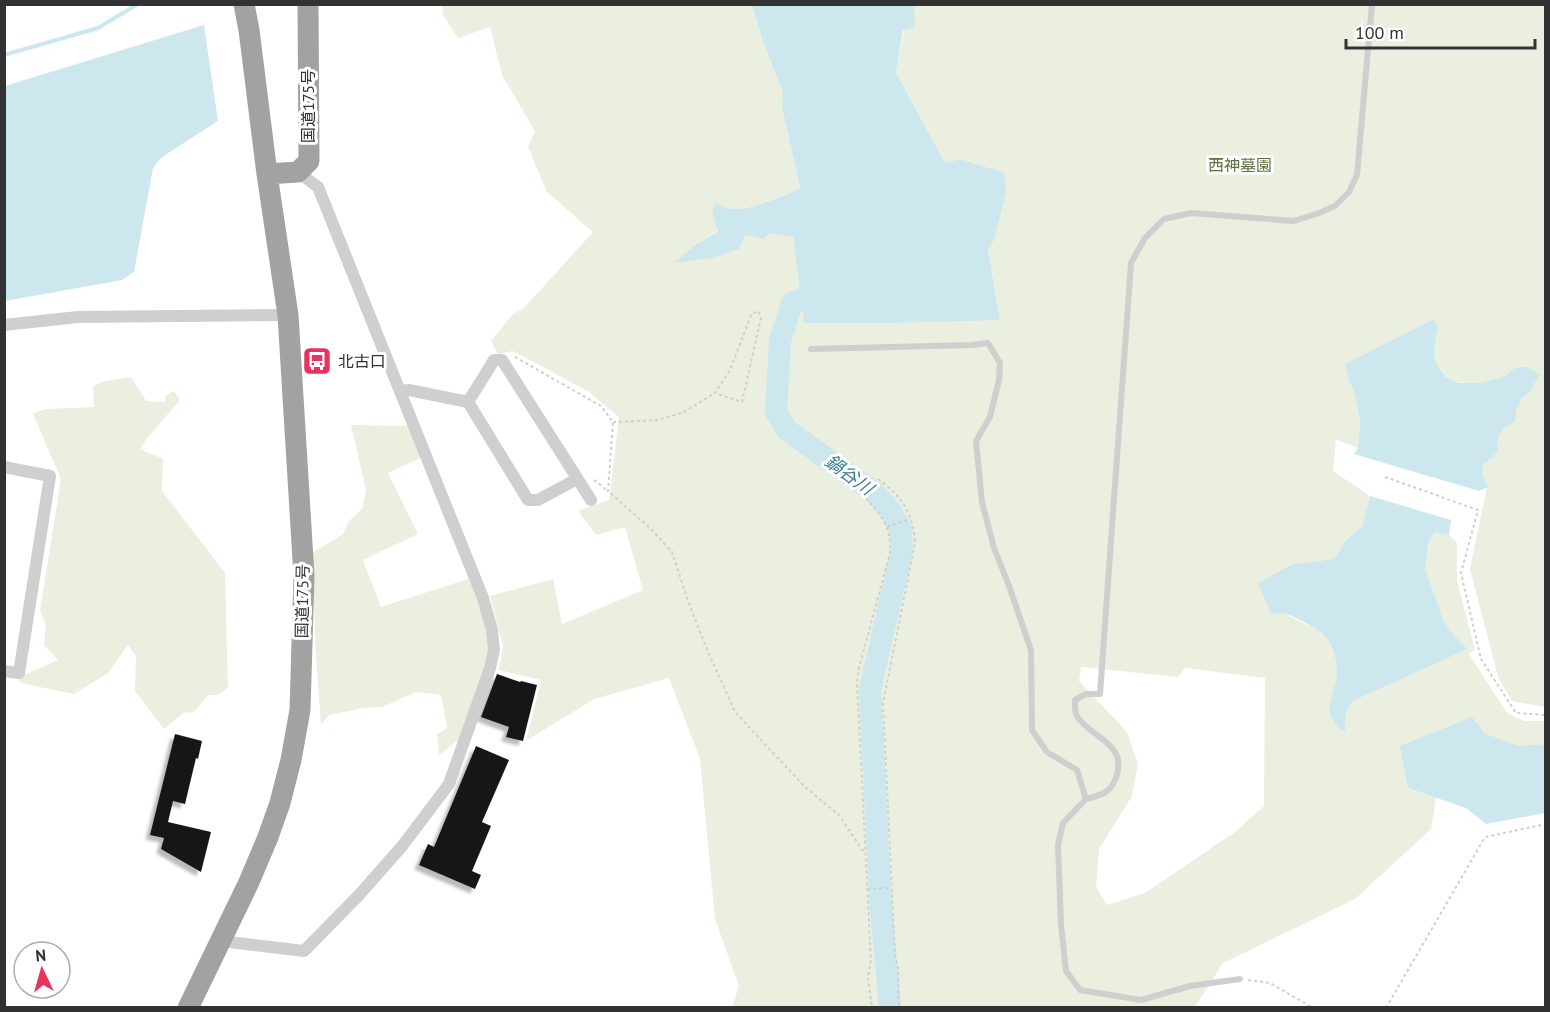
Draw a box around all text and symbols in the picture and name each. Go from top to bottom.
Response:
scale bar [1346,12,1535,50]
text: 100 m [1355,21,1404,44]
street label: 国道175号 [298,69,318,143]
park label: 西神墓園 [1208,155,1272,175]
bus stop icon: 北古口 [301,345,333,377]
place label: 北古口 [338,351,386,371]
water label: 鍋谷川 [821,449,880,501]
street label: 国道175号 [291,564,313,638]
north arrow [12,940,72,1000]
text: N [35,945,47,965]

